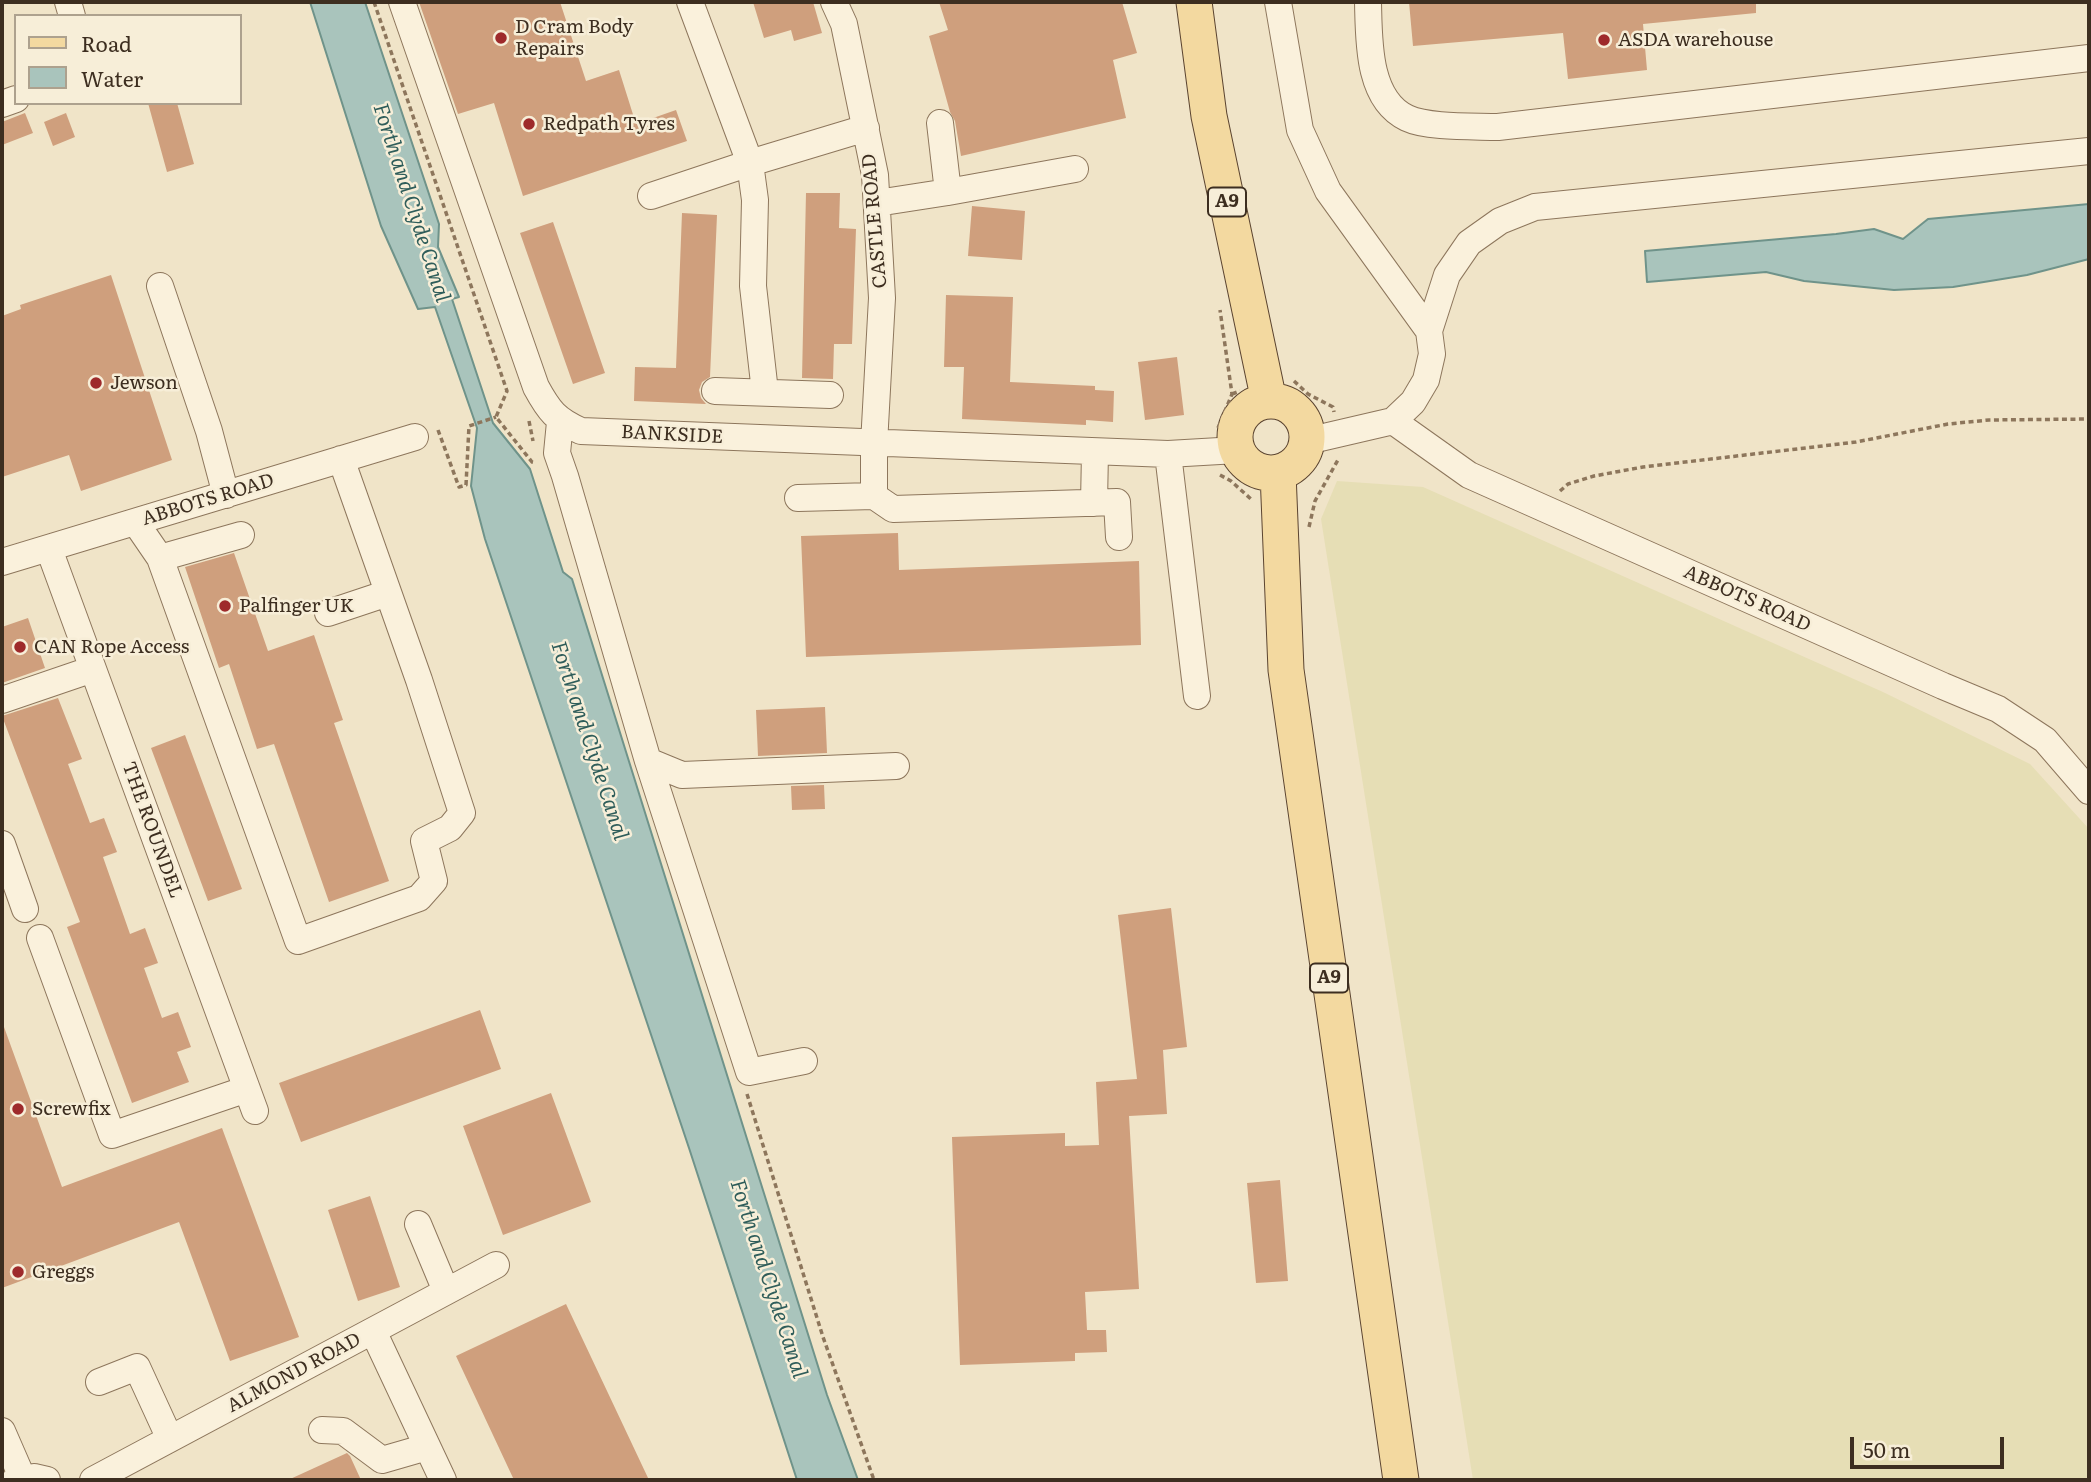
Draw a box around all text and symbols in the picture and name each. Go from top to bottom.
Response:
legend [14,14,242,105]
place label: D Cram Body Repairs [515,16,634,60]
text: Road [81,27,132,58]
place label: ASDA warehouse [1618,29,1773,51]
marker: D Cram Body Repairs [493,30,509,46]
marker: ASDA warehouse [1596,32,1612,48]
text: Water [81,62,143,93]
water label: Forth and Clyde Canal [367,101,455,305]
place label: Redpath Tyres [543,113,675,135]
marker: Redpath Tyres [521,116,537,132]
street label: CASTLE ROAD [858,153,892,289]
road number: A9 [1208,188,1246,216]
place label: Jewson [110,372,178,394]
marker: Jewson [88,375,104,391]
street label: BANKSIDE [620,421,724,449]
street label: ABBOTS ROAD [139,469,277,531]
street label: ABBOTS ROAD [1680,561,1814,637]
place label: Palfinger UK [239,595,354,617]
marker: Palfinger UK [217,598,233,614]
place label: CAN Rope Access [34,636,189,658]
marker: CAN Rope Access [12,639,28,655]
water label: Forth and Clyde Canal [545,639,633,843]
street label: THE ROUNDEL [117,759,187,901]
road number: A9 [1310,964,1348,993]
place label: Screwfix [32,1098,111,1120]
marker: Screwfix [10,1101,26,1117]
water label: Forth and Clyde Canal [724,1177,812,1381]
place label: Greggs [32,1261,94,1283]
marker: Greggs [10,1264,26,1280]
street label: ALMOND ROAD [223,1328,365,1418]
scale bar [1853,1422,2007,1466]
text: 50 m [1863,1433,1910,1464]

